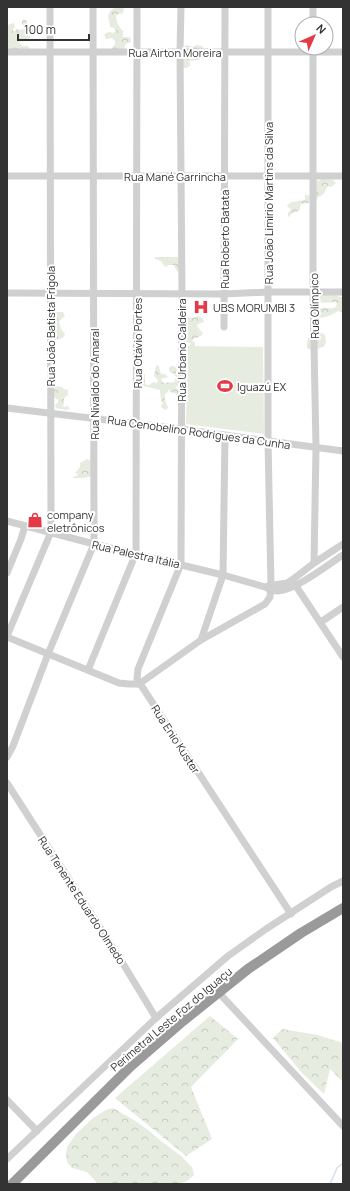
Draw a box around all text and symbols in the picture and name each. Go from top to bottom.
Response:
scale bar [18,16,89,42]
north arrow [294,16,334,56]
text: N [313,20,330,37]
text: 100 m [24,21,56,38]
street label: Rua Airton Moreira [128,45,222,60]
street label: Rua João Limirio Martins da Silva [261,122,276,284]
street label: Rua Mané Garrincha [124,169,226,184]
street label: Rua Roberto Batata [217,190,232,288]
street label: Rua João Batista Frigola [43,266,58,386]
street label: Rua Olímpico [306,273,322,339]
street label: Rua Otávio Portes [130,298,145,388]
street label: Rua Urbano Caldeira [174,298,189,402]
hospital icon: UBS MORUMBI 3 [192,298,210,316]
place label: UBS MORUMBI 3 [213,300,295,315]
street label: Rua Nivaldo do Amaral [87,328,102,440]
sports icon: Iguazú EX [216,377,234,395]
place label: Iguazú EX [237,379,287,394]
street label: Rua Cenobelino Rodrigues da Cunha [107,412,291,452]
place label: company eletrônicos [47,507,105,535]
shop icon: company eletrônicos [26,511,44,529]
street label: Rua Palestra Itália [91,537,181,571]
street label: Rua Enio Kuster [148,702,204,776]
street label: Rua Tenente Eduardo Olmedo [35,833,129,967]
street label: Perimetral Leste Foz do Iguaçu [107,964,235,1074]

